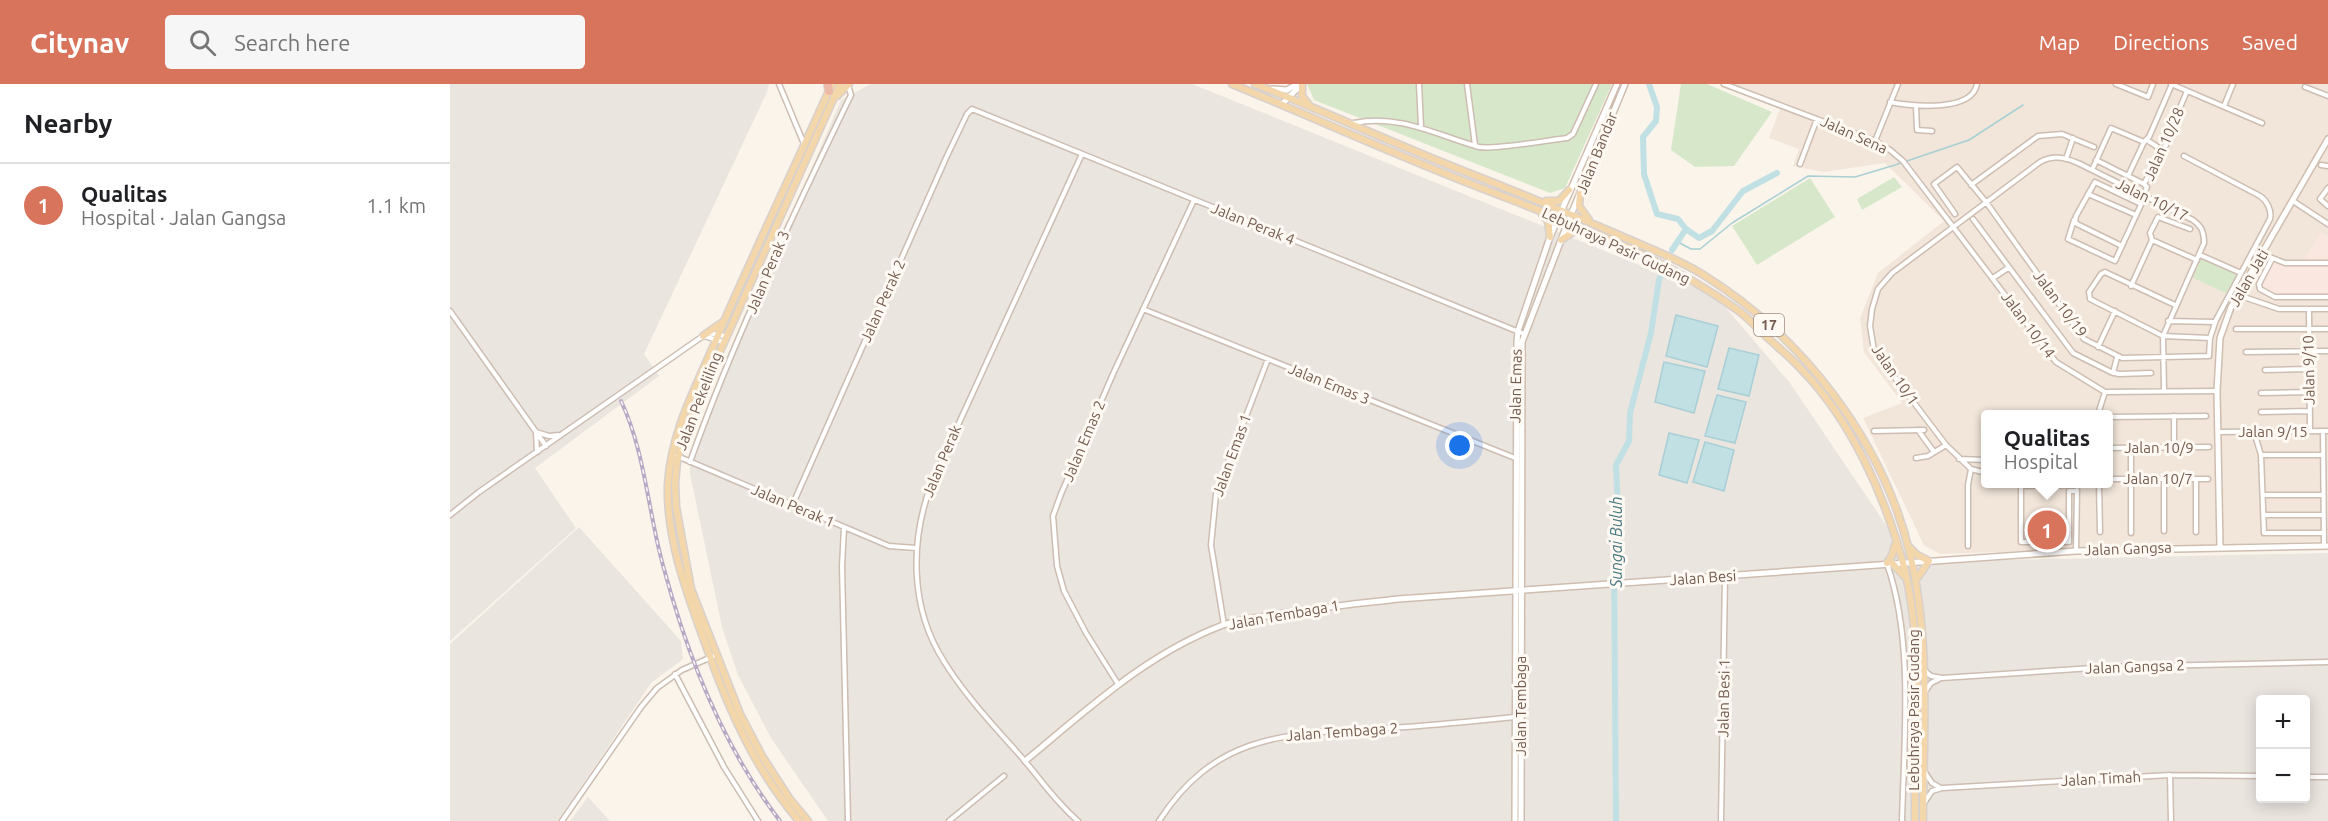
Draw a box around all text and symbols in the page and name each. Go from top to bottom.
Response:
search box [165,15,585,69]
icon: search [186,26,219,59]
text: Citynav [30,27,129,58]
text: Search here [234,30,350,55]
text: Map [2039,30,2080,54]
text: Directions [2113,30,2209,54]
text: Saved [2242,30,2298,54]
street label: Jalan 10/28 [2140,105,2187,183]
text: Nearby [24,109,112,138]
street label: Jalan Bandar [1572,109,1621,196]
street label: Jalan Sena [1818,112,1890,157]
street label: Jalan 10/17 [2113,175,2191,224]
text: Qualitas [81,181,167,206]
text: 1 [38,194,49,217]
text: 1.1 km [367,194,426,217]
street label: Jalan Perak 4 [1209,199,1297,248]
street label: Lebuhraya Pasir Gudang [1539,204,1693,287]
text: Hospital · Jalan Gangsa [81,206,286,229]
street label: Jalan Perak 3 [742,228,793,316]
street label: Jalan Jati [2225,246,2272,309]
street label: Jalan Perak 2 [857,257,908,345]
street label: Jalan 10/19 [2030,267,2091,340]
street label: Jalan 10/14 [1998,288,2059,361]
road number: 17 [1754,314,1784,336]
street label: Jalan 9/10 [2299,335,2318,405]
street label: Jalan 10/1 [1868,341,1922,408]
street label: Jalan Pekeliling [672,349,725,452]
street label: Jalan Emas [1506,349,1525,423]
street label: Jalan Emas 3 [1286,360,1372,408]
street label: Jalan Emas 2 [1059,398,1108,484]
popup [1981,410,2113,488]
street label: Jalan Emas 1 [1209,411,1254,498]
street label: Jalan Perak [919,422,965,499]
street label: Jalan 9/15 [2238,423,2308,440]
text: Qualitas [2004,425,2090,450]
your location [1445,431,1474,460]
street label: Jalan 10/9 [2124,439,2194,456]
text: Hospital [2004,450,2078,473]
street label: Jalan 10/7 [2123,470,2193,487]
street label: Jalan Perak 1 [749,480,837,531]
water label: Sungai Buluh [1607,496,1625,589]
pin: 1 [2028,508,2066,552]
street label: Jalan Gangsa [2084,538,2172,559]
street label: Jalan Besi [1669,567,1737,588]
street label: Jalan Tembaga 1 [1227,596,1341,633]
street label: Lebuhraya Pasir Gudang [1905,629,1922,791]
street label: Jalan Tembaga [1512,656,1529,756]
street label: Jalan Gangsa 2 [2085,656,2185,677]
street label: Jalan Besi 1 [1714,659,1733,737]
map controls [2256,695,2310,803]
button: + [2256,695,2310,749]
street label: Jalan Tembaga 2 [1285,719,1399,744]
button: − [2256,749,2310,803]
street label: Jalan Timah [2060,768,2142,789]

